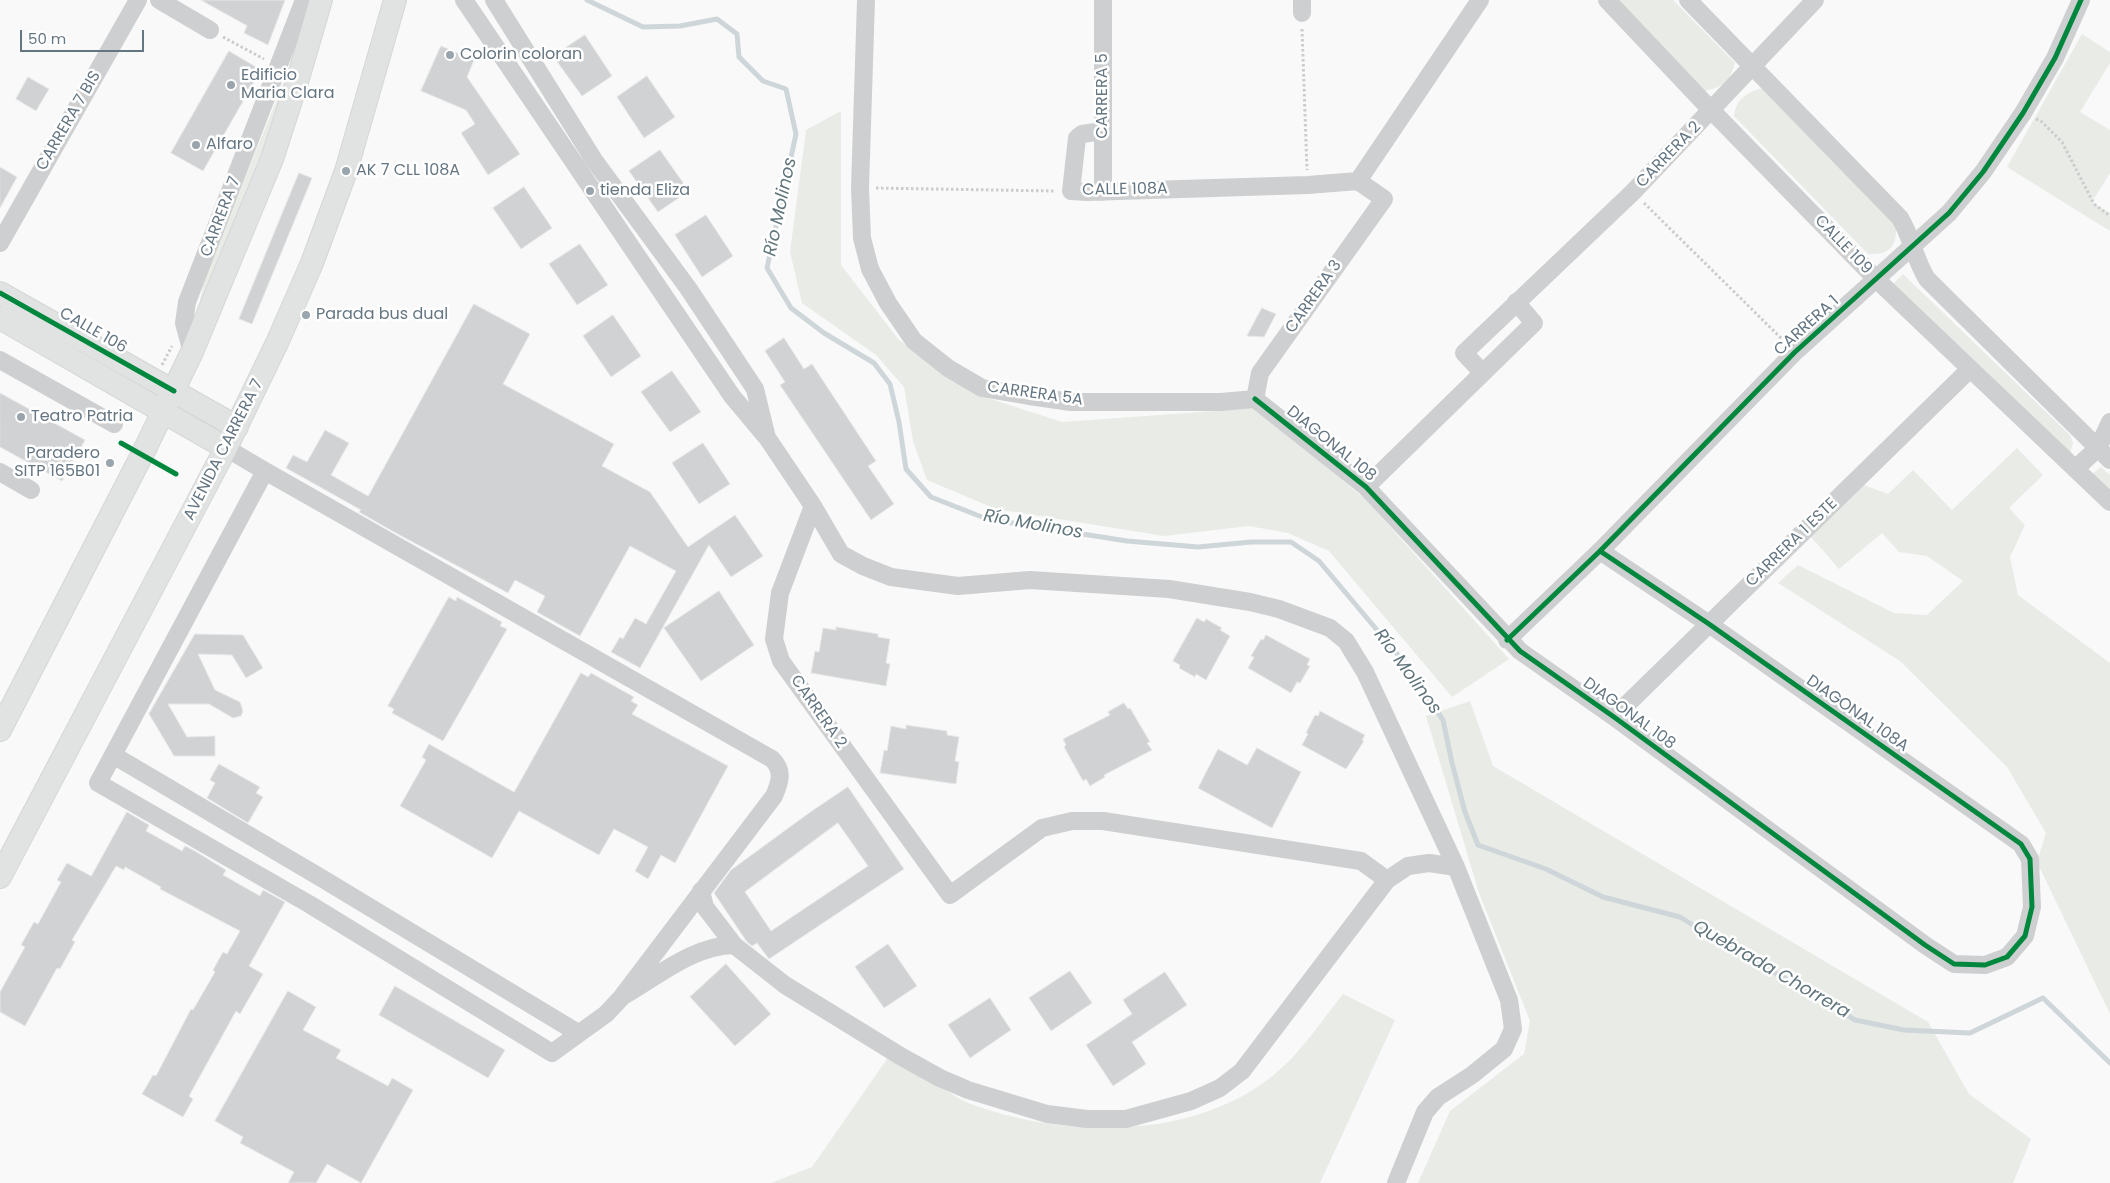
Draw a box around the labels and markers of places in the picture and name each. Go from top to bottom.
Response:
place label: Colorin coloran [460,45,582,65]
marker: Colorin coloran [444,49,456,61]
place label: Edificio Maria Clara [241,66,334,104]
marker: Edificio Maria Clara [225,79,237,91]
place label: Alfaro [206,135,253,155]
marker: Alfaro [190,139,202,151]
place label: AK 7 CLL 108A [356,161,460,181]
marker: AK 7 CLL 108A [340,165,352,177]
place label: tienda Eliza [600,181,690,201]
marker: tienda Eliza [584,185,596,197]
place label: Parada bus dual [316,305,448,325]
marker: Parada bus dual [300,309,312,321]
place label: Teatro Patria [31,407,133,427]
marker: Teatro Patria [15,411,27,423]
place label: Paradero SITP 165B01 [14,444,100,482]
marker: Paradero SITP 165B01 [104,457,116,469]

